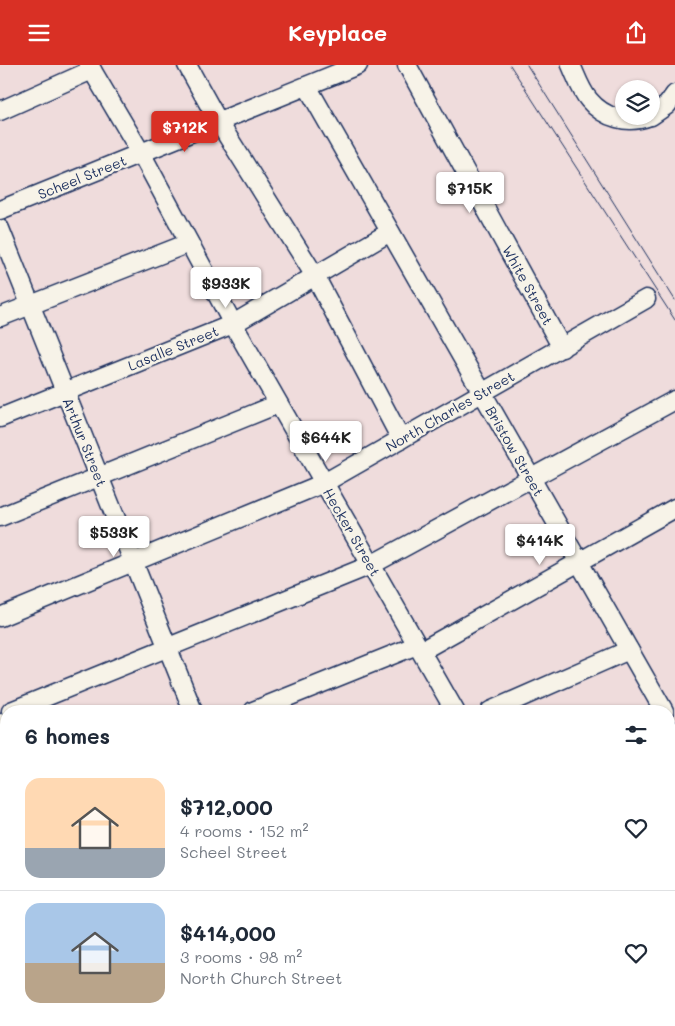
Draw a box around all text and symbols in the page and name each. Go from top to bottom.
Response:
text: Keyplace [288,18,387,47]
icon: menu [25,19,53,47]
icon: share [622,19,650,47]
map controls [615,80,660,125]
button: layers [615,80,660,125]
pin: $712K [150,111,220,153]
text: $712K [162,116,208,137]
street label: Scheel Street [35,151,129,203]
pin: $715K [435,171,505,214]
text: $715K [447,177,493,198]
street label: White Street [498,242,558,328]
pin: $933K [191,267,261,309]
text: $933K [201,272,251,293]
street label: Lasalle Street [125,321,221,375]
street label: North Charles Street [382,366,518,456]
street label: Arthur Street [58,395,112,489]
street label: Bristow Street [481,402,549,500]
pin: $644K [291,421,361,463]
text: $644K [301,426,351,447]
street label: Hecker Street [319,484,385,580]
pin: $533K [79,515,149,558]
text: $533K [90,521,138,542]
pin: $414K [505,523,575,566]
text: $414K [516,529,564,550]
icon: filters [622,721,650,749]
text: 6 homes [25,722,110,749]
text: $712,000 [180,793,273,820]
icon: home [65,798,125,858]
icon: heart [622,814,650,842]
text: 4 rooms · 152 m² [180,820,309,841]
text: Scheel Street [180,841,287,862]
text: $414,000 [180,919,276,946]
icon: home [65,923,125,983]
icon: heart [622,939,650,967]
text: 3 rooms · 98 m² [180,946,302,967]
text: North Church Street [180,967,342,988]

